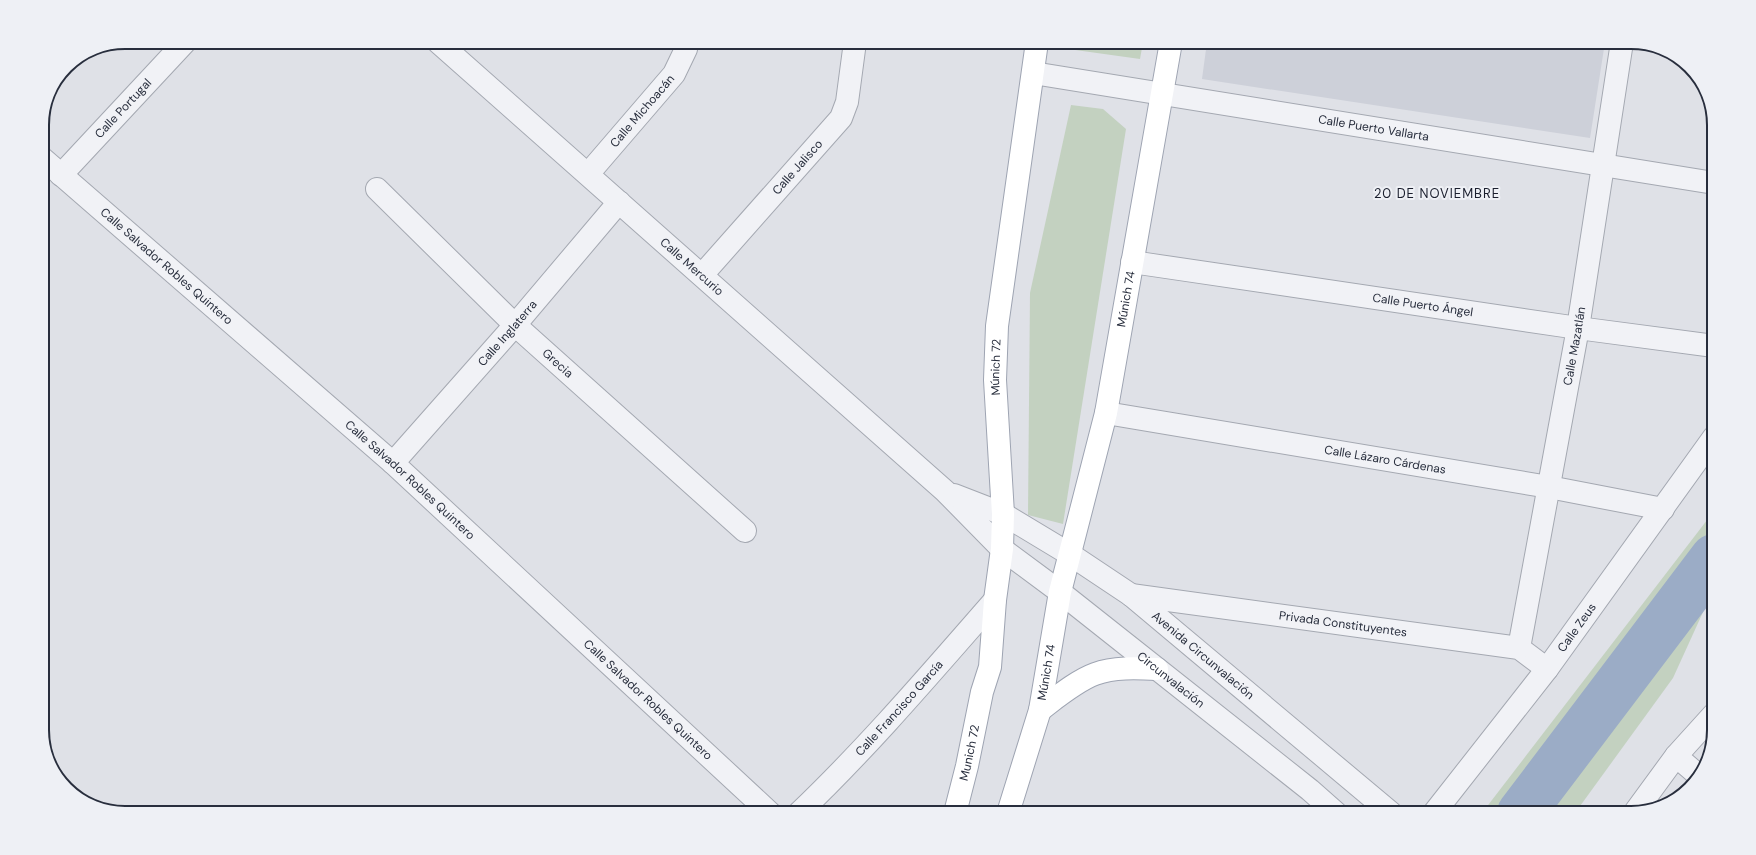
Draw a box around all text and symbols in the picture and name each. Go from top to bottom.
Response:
street label: Calle Michoacán [606,71,678,151]
street label: Calle Portugal [91,75,155,142]
street label: Calle Puerto Vallarta [1317,111,1430,145]
street label: Calle Jalisco [769,136,826,198]
district label: 20 DE NOVIEMBRE [1374,185,1500,202]
street label: Calle Salvador Robles Quintero [97,204,236,328]
street label: Calle Mercurio [657,234,727,299]
street label: Múnich 74 [1113,270,1139,328]
street label: Calle Puerto Ángel [1372,290,1474,320]
street label: Calle Inglaterra [474,297,541,370]
street label: Calle Mazatlán [1560,305,1589,387]
street label: Múnich 72 [987,338,1005,396]
street label: Grecia [539,345,577,381]
street label: Calle Salvador Robles Quintero [342,417,478,543]
street label: Calle Lázaro Cárdenas [1323,442,1447,478]
street label: Calle Zeus [1554,600,1600,655]
street label: Privada Constituyentes [1278,607,1408,641]
street label: Avenida Circunvalación [1149,608,1257,702]
street label: Calle Salvador Robles Quintero [580,636,716,764]
street label: Múnich 74 [1034,643,1059,702]
street label: Circunvalación [1133,649,1207,711]
street label: Calle Francisco García [852,657,947,759]
street label: Munich 72 [956,723,983,782]

